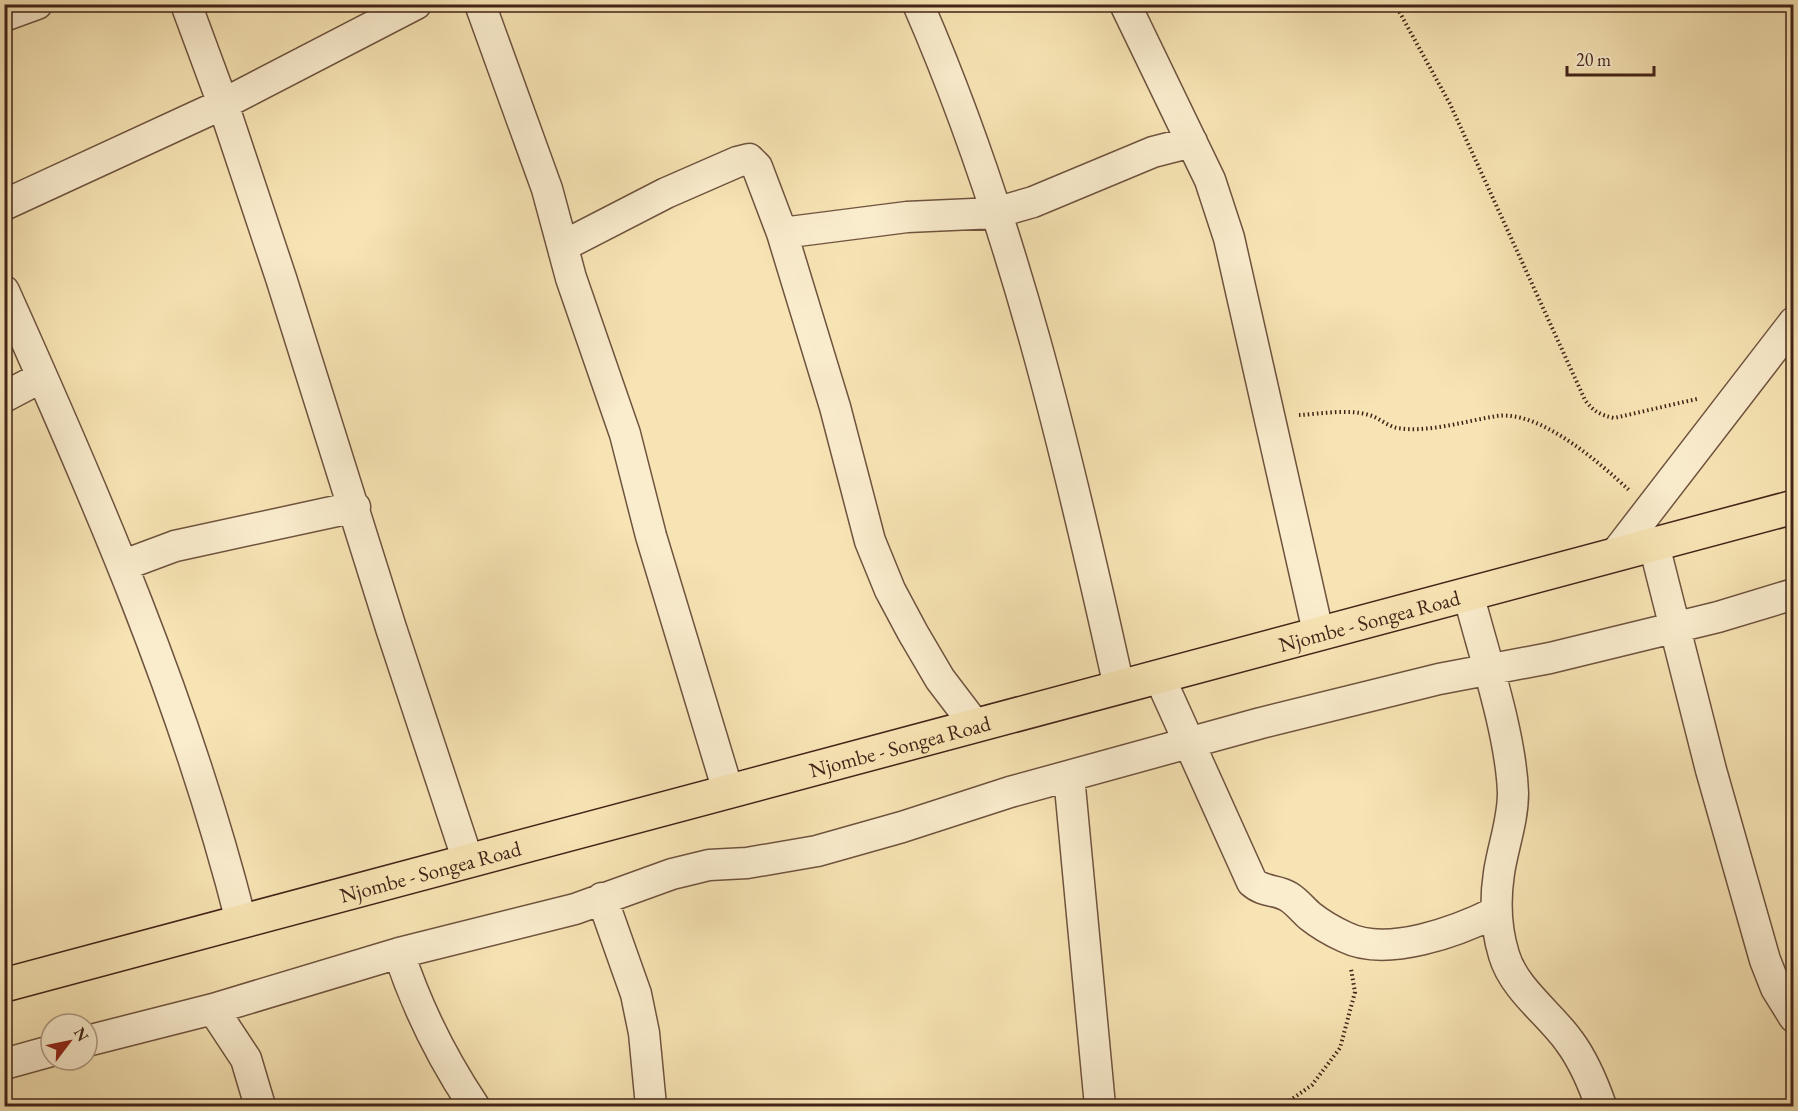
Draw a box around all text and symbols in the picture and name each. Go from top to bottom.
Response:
scale bar [1567,39,1654,77]
text: 20 m [1576,48,1611,71]
street label: Njombe - Songea Road [1276,583,1463,658]
street label: Njombe - Songea Road [806,709,994,783]
street label: Njombe - Songea Road [336,834,524,908]
north arrow [39,1012,99,1072]
text: N [69,1023,94,1045]

